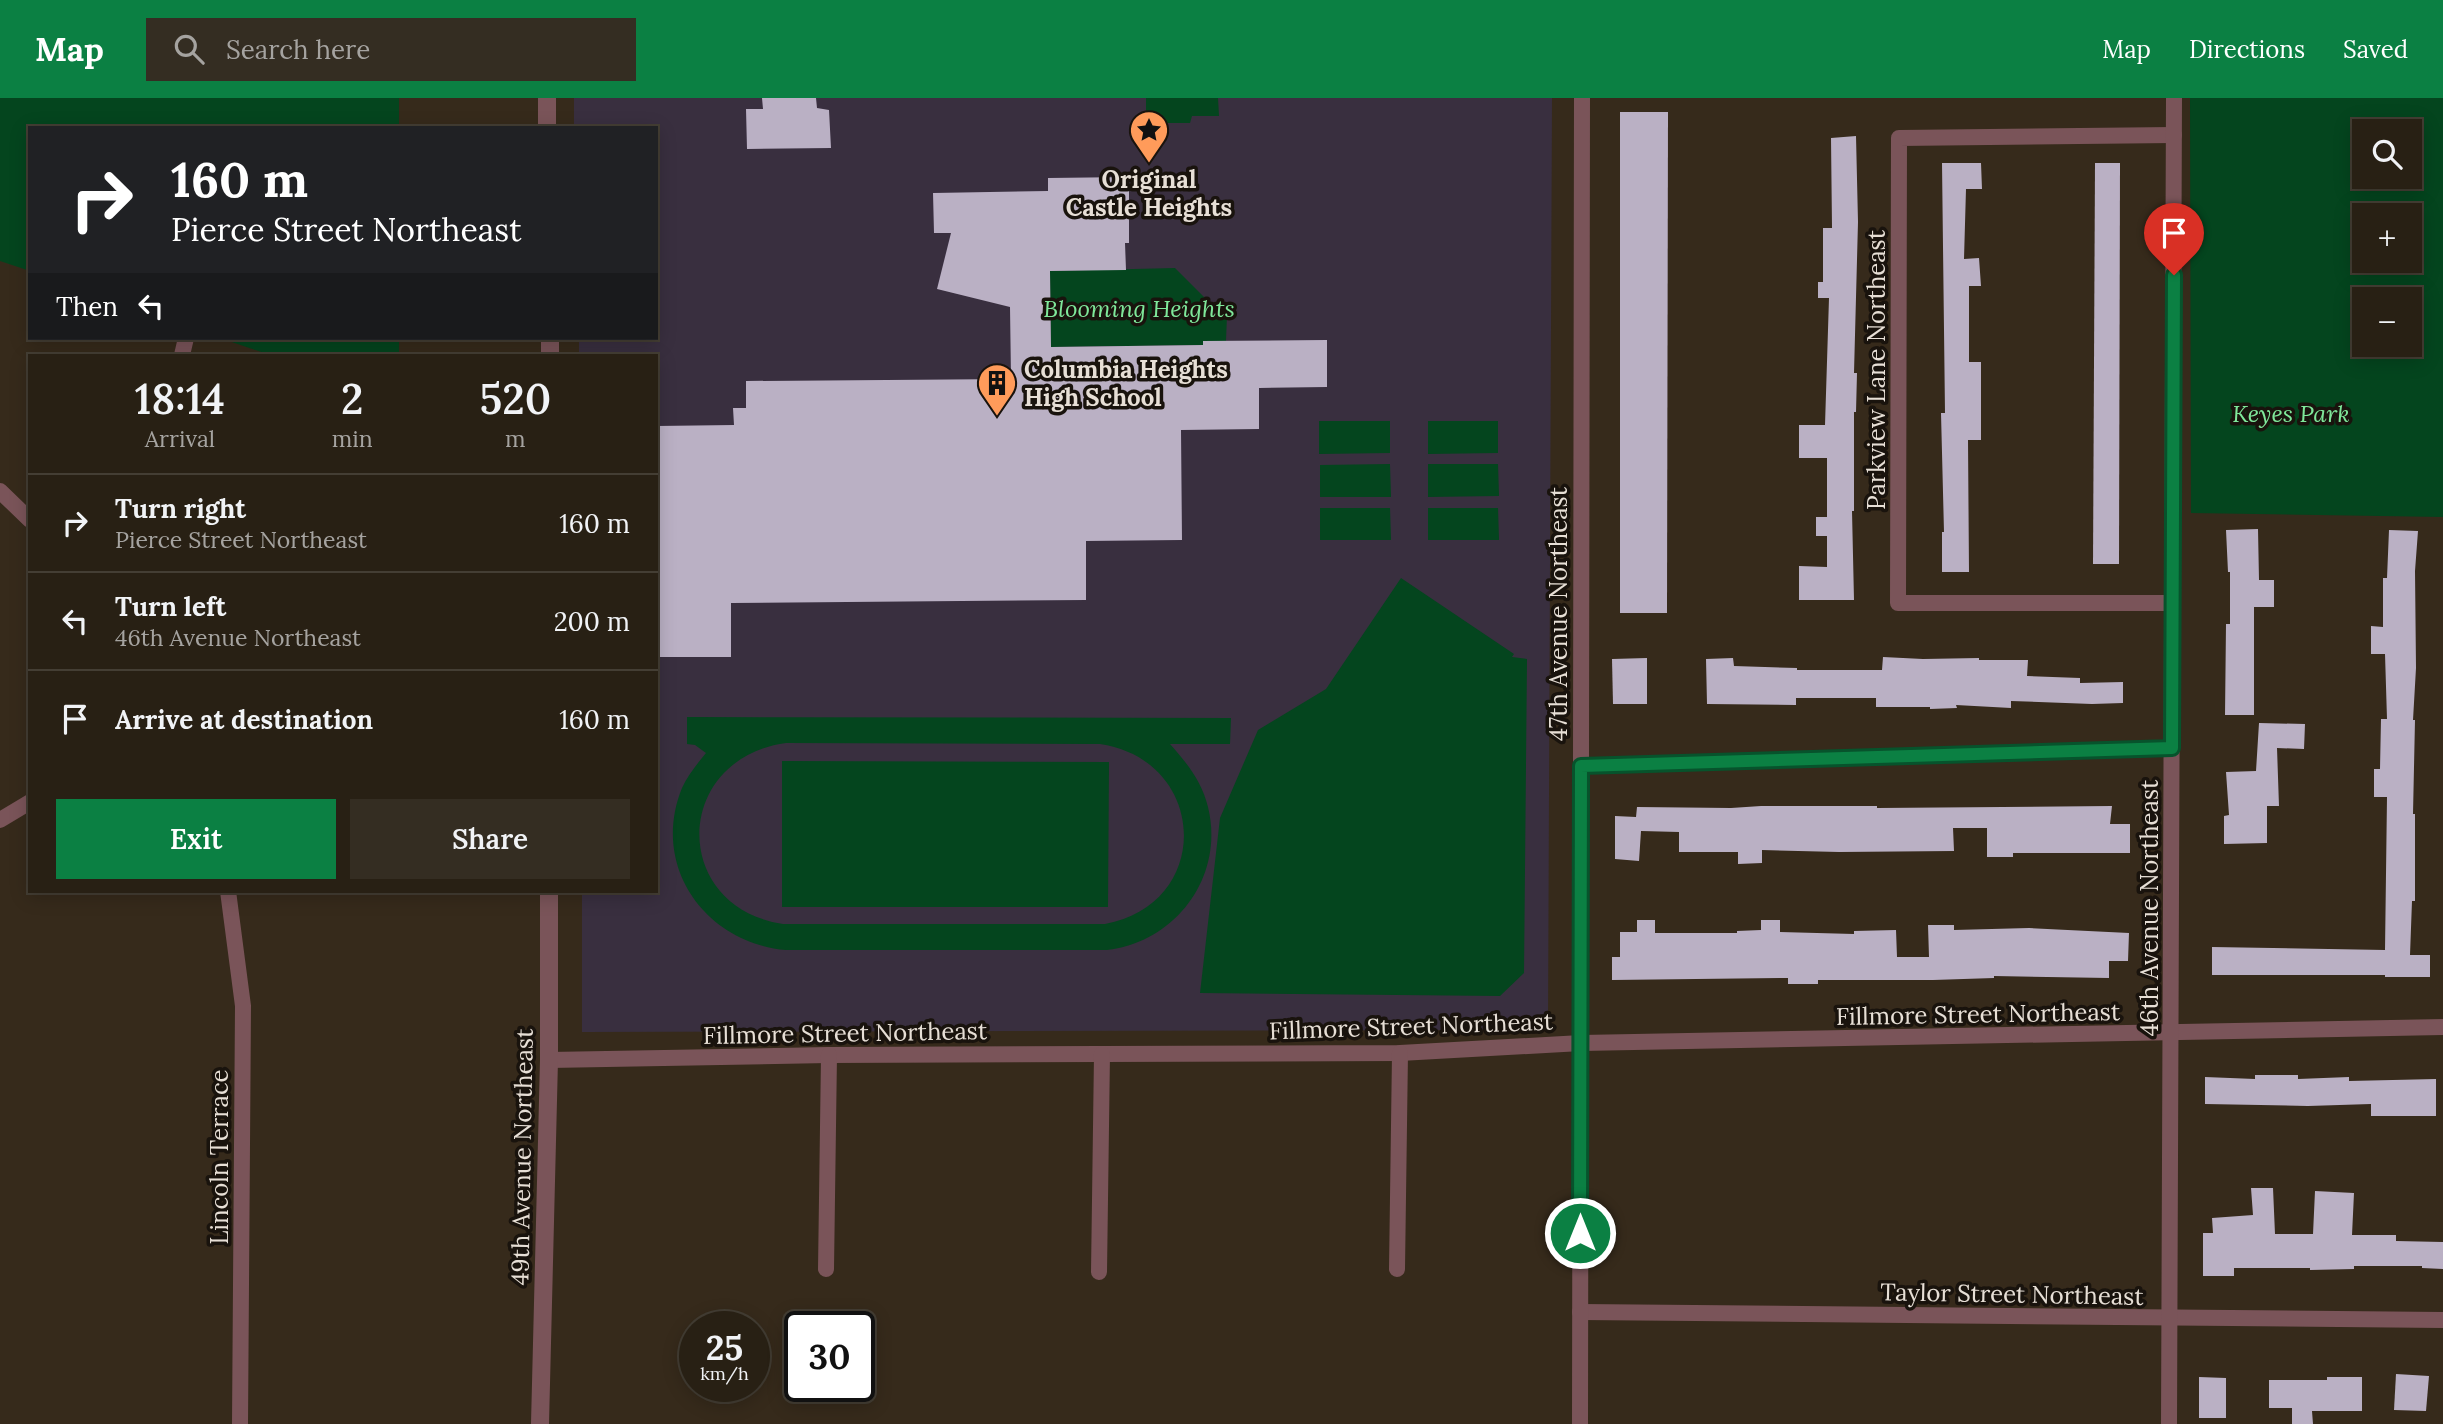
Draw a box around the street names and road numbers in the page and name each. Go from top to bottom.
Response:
street label: Parkview Lane Northeast [1861,229,1892,510]
street label: 47th Avenue Northeast [1543,486,1574,741]
street label: 46th Avenue Northeast [2134,779,2165,1036]
street label: Fillmore Street Northeast [1836,996,2121,1032]
street label: Fillmore Street Northeast [1268,1006,1554,1046]
street label: Fillmore Street Northeast [703,1015,988,1051]
street label: 49th Avenue Northeast [504,1028,540,1286]
street label: Lincoln Terrace [204,1069,235,1245]
street label: Taylor Street Northeast [1880,1276,2145,1312]

